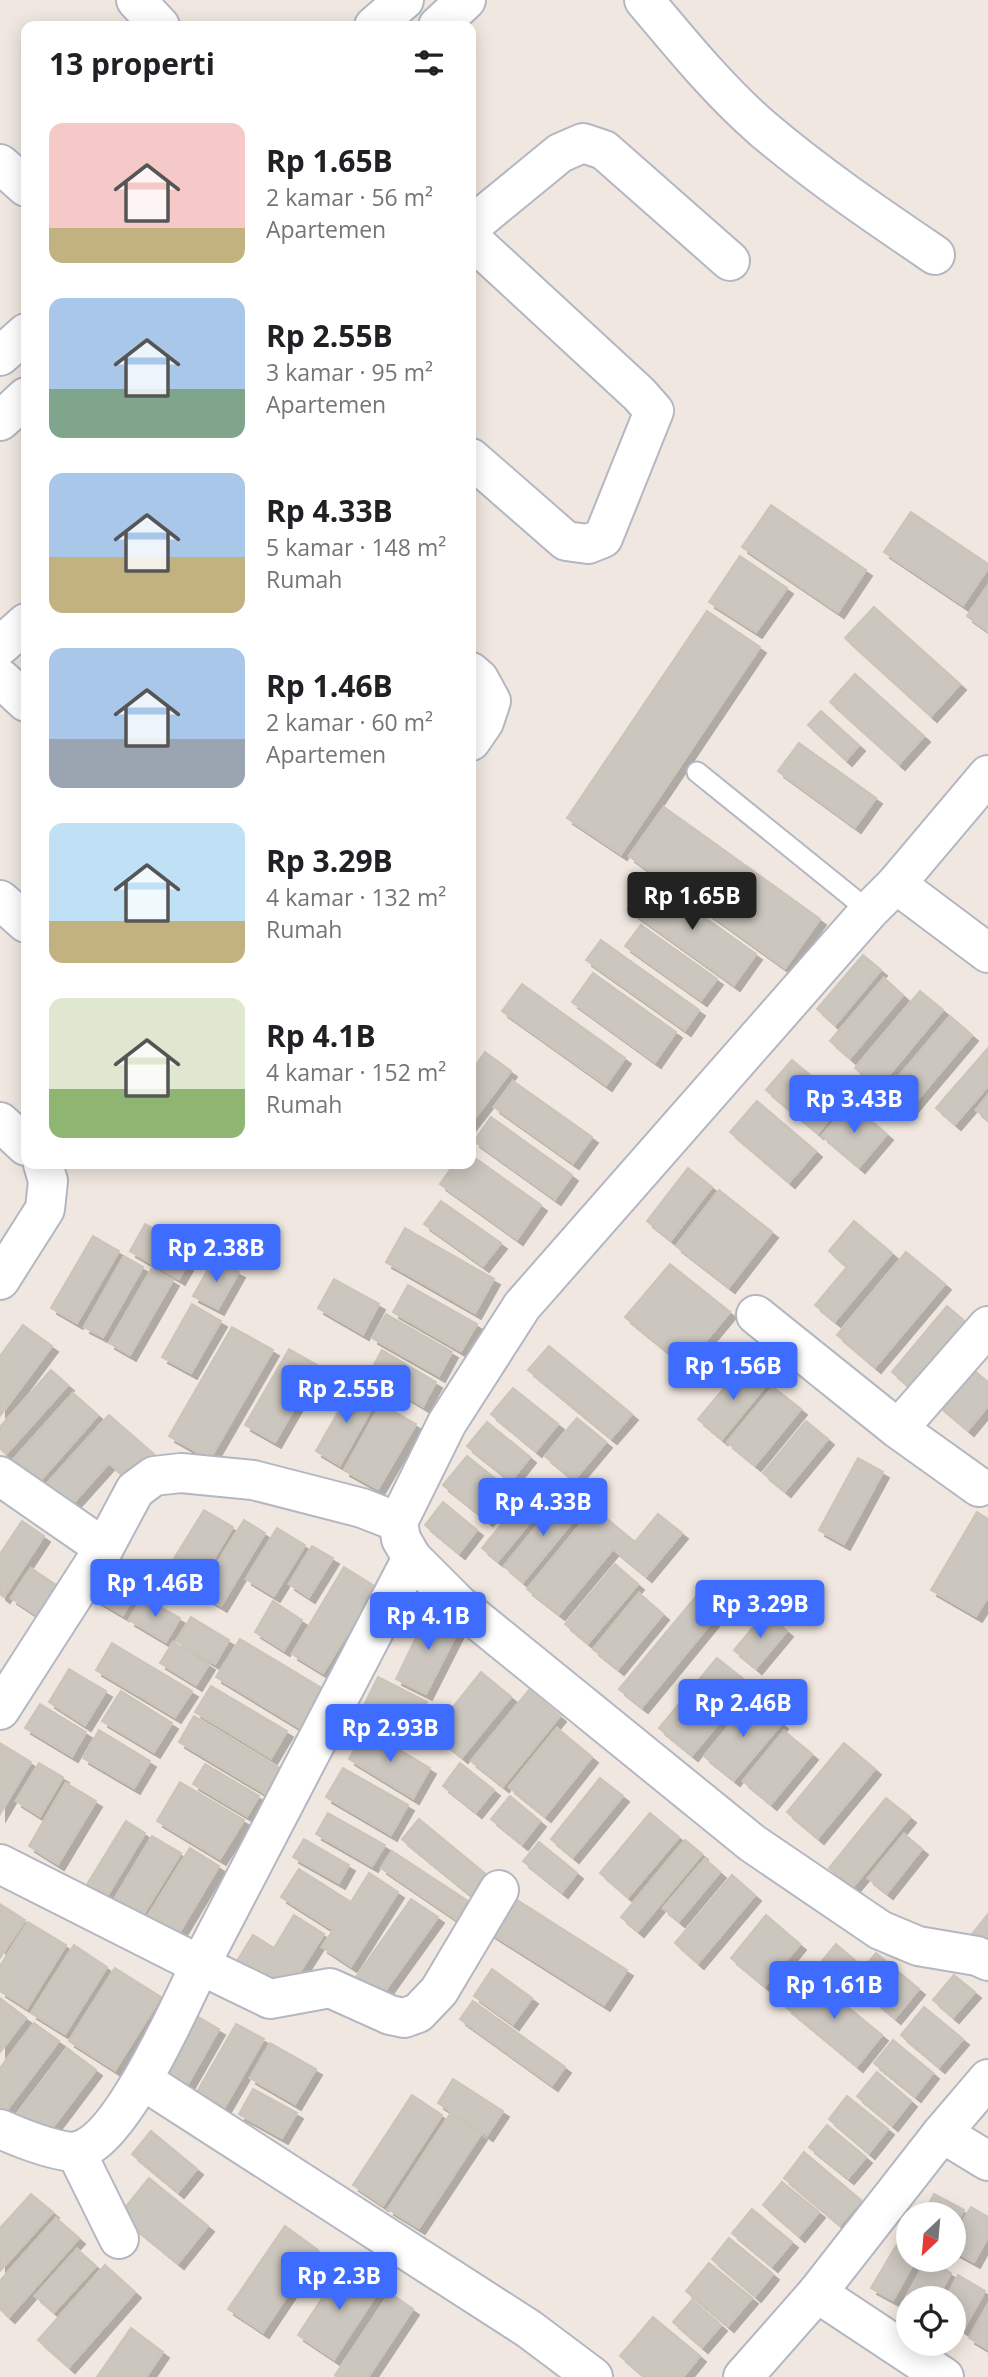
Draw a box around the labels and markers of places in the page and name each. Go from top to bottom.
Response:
pin: Rp 1.65B [620,872,764,932]
pin: Rp 3.43B [782,1076,926,1135]
pin: Rp 2.38B [144,1224,288,1284]
pin: Rp 1.56B [661,1342,805,1402]
pin: Rp 2.55B [274,1366,418,1425]
pin: Rp 4.33B [471,1478,615,1538]
pin: Rp 1.46B [83,1560,227,1619]
pin: Rp 3.29B [688,1580,832,1640]
pin: Rp 4.1B [363,1592,493,1652]
pin: Rp 2.46B [671,1680,815,1739]
pin: Rp 2.93B [318,1704,462,1764]
pin: Rp 1.61B [762,1962,906,2021]
pin: Rp 2.3B [274,2252,404,2312]

